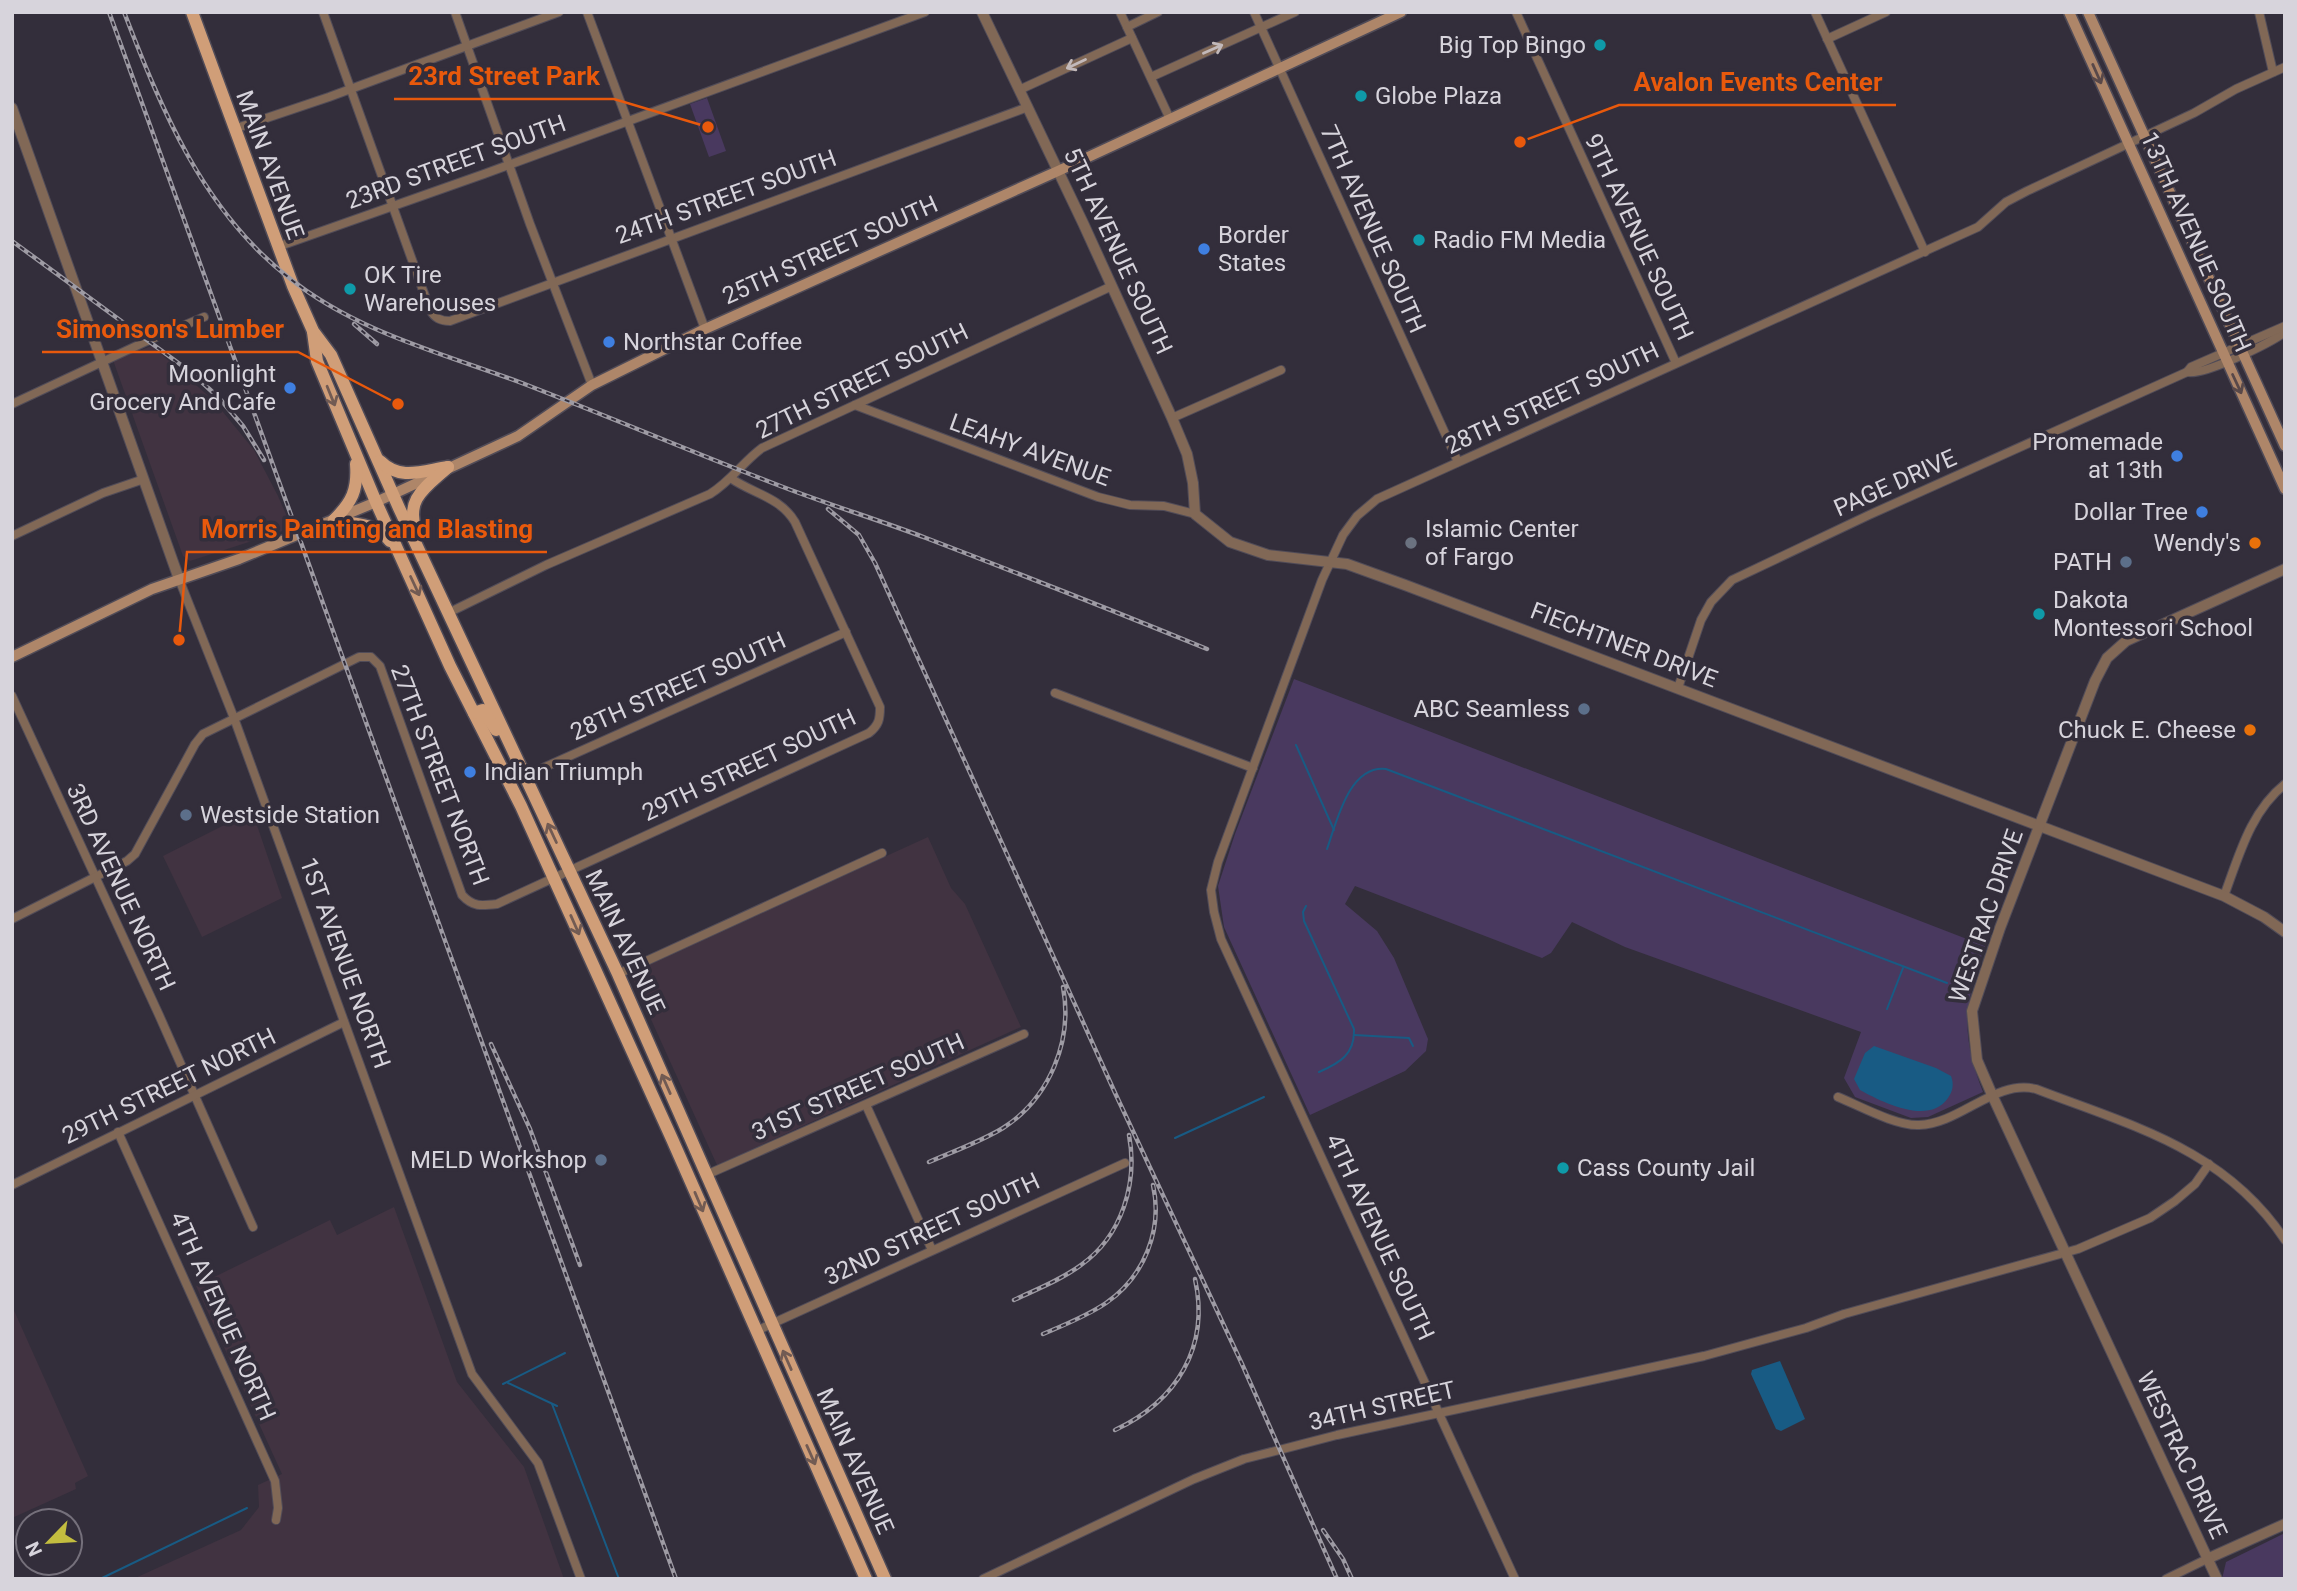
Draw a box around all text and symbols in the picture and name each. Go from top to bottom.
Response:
place label: Big Top Bingo [1439,31,1586,59]
marker: Big Top Bingo [1592,37,1608,53]
one-way arrow [1202,42,1223,55]
callout: 23rd Street Park [394,52,614,99]
one-way arrow [1065,58,1087,71]
callout: Avalon Events Center [1619,58,1896,105]
text: 23rd Street Park [408,61,601,91]
one-way arrow [2091,63,2104,85]
text: Avalon Events Center [1634,67,1883,97]
place label: Globe Plaza [1375,82,1502,110]
street label: MAIN AVENUE [230,87,310,243]
marker: Globe Plaza [1353,88,1369,104]
street label: 23RD STREET SOUTH [342,109,570,215]
street label: 7TH AVENUE SOUTH [1315,121,1431,337]
street label: 13TH AVENUE SOUTH [2135,128,2257,356]
street label: 9TH AVENUE SOUTH [1579,129,1699,345]
street label: 5TH AVENUE SOUTH [1058,143,1178,359]
street label: 24TH STREET SOUTH [612,144,840,250]
street label: 25TH STREET SOUTH [718,190,942,310]
place label: Border States [1218,221,1289,277]
place label: Radio FM Media [1433,226,1606,254]
marker: Radio FM Media [1411,232,1427,248]
marker: Border States [1196,241,1212,257]
place label: OK Tire Warehouses [364,261,496,317]
marker: OK Tire Warehouses [342,281,358,297]
callout: Simonson's Lumber [42,305,298,352]
text: Simonson's Lumber [56,314,285,344]
street label: 27TH STREET SOUTH [751,317,973,445]
place label: Northstar Coffee [623,328,802,356]
marker: Northstar Coffee [601,334,617,350]
street label: 28TH STREET SOUTH [1441,336,1663,460]
place label: Moonlight Grocery And Cafe [89,360,276,416]
one-way arrow [2231,373,2244,394]
marker: Moonlight Grocery And Cafe [282,380,298,396]
one-way arrow [326,385,339,407]
street label: LEAHY AVENUE [946,408,1114,492]
place label: Promemade at 13th [2032,428,2163,484]
street label: PAGE DRIVE [1829,444,1961,522]
marker: Promemade at 13th [2169,448,2185,464]
place label: Dollar Tree [2073,498,2188,526]
marker: Dollar Tree [2194,504,2210,520]
callout: Morris Painting and Blasting [187,505,547,552]
text: Morris Painting and Blasting [201,514,533,544]
place label: Islamic Center of Fargo [1425,515,1579,571]
place label: Wendy's [2153,529,2241,557]
marker: Islamic Center of Fargo [1403,535,1419,551]
marker: Wendy's [2247,535,2263,551]
place label: PATH [2053,548,2112,576]
marker: PATH [2118,554,2134,570]
one-way arrow [409,575,422,597]
place label: Dakota Montessori School [2053,586,2253,642]
street label: FIECHTNER DRIVE [1527,597,1721,693]
marker: Dakota Montessori School [2031,606,2047,622]
street label: 28TH STREET SOUTH [566,626,790,746]
street label: 27TH STREET NORTH [385,661,495,889]
place label: ABC Seamless [1413,695,1570,723]
marker: ABC Seamless [1576,701,1592,717]
street label: 29TH STREET SOUTH [638,703,860,827]
place label: Chuck E. Cheese [2058,716,2236,744]
marker: Chuck E. Cheese [2242,722,2258,738]
place label: Indian Triumph [484,758,643,786]
marker: Indian Triumph [462,764,478,780]
street label: 3RD AVENUE NORTH [61,779,181,995]
place label: Westside Station [200,801,380,829]
marker: Westside Station [178,807,194,823]
one-way arrow [544,823,558,844]
street label: WESTRAC DRIVE [1943,826,2029,1006]
street label: 1ST AVENUE NORTH [294,854,396,1072]
street label: MAIN AVENUE [579,865,671,1019]
one-way arrow [569,914,582,935]
street label: 29TH STREET NORTH [58,1022,280,1150]
street label: 31ST STREET SOUTH [747,1028,969,1146]
one-way arrow [659,1074,672,1095]
street label: 4TH AVENUE SOUTH [1320,1129,1440,1345]
place label: MELD Workshop [410,1146,587,1174]
marker: MELD Workshop [593,1152,609,1168]
place label: Cass County Jail [1577,1154,1755,1182]
marker: Cass County Jail [1555,1160,1571,1176]
street label: 32ND STREET SOUTH [820,1167,1044,1291]
one-way arrow [693,1190,706,1212]
street label: 4TH AVENUE NORTH [164,1207,282,1425]
one-way arrow [780,1350,793,1371]
street label: WESTRAC DRIVE [2131,1367,2233,1543]
street label: 34TH STREET [1306,1376,1458,1436]
street label: MAIN AVENUE [810,1384,900,1538]
one-way arrow [805,1443,818,1465]
north arrow [14,1507,84,1577]
text: N [21,1538,47,1560]

